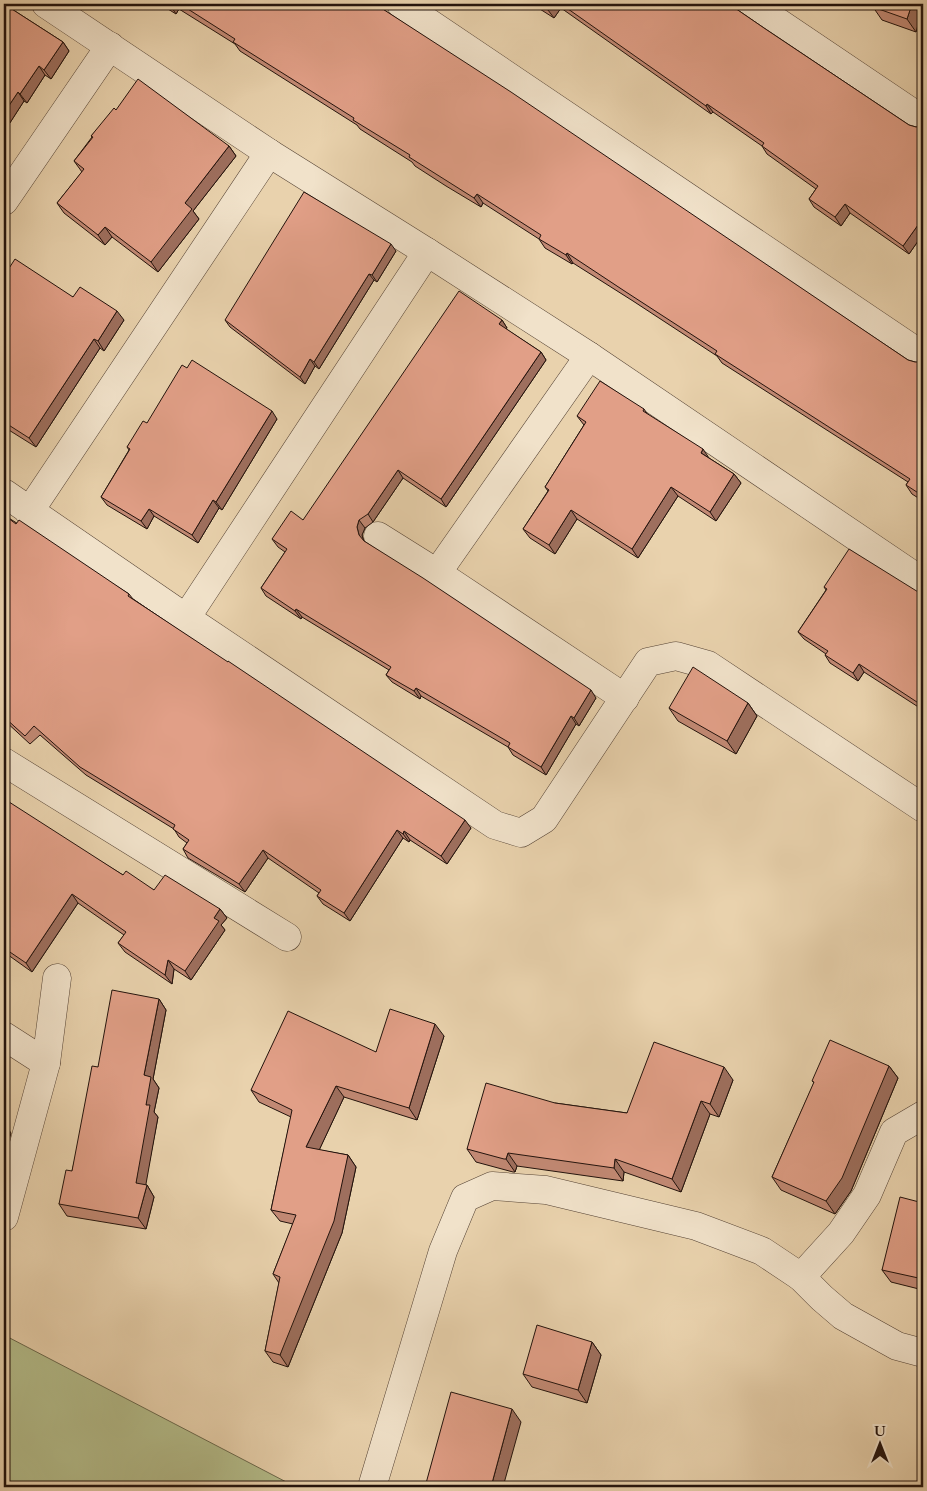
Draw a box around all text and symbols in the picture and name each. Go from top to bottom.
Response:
north arrow [854,1418,904,1468]
text: U [874,1422,886,1441]

